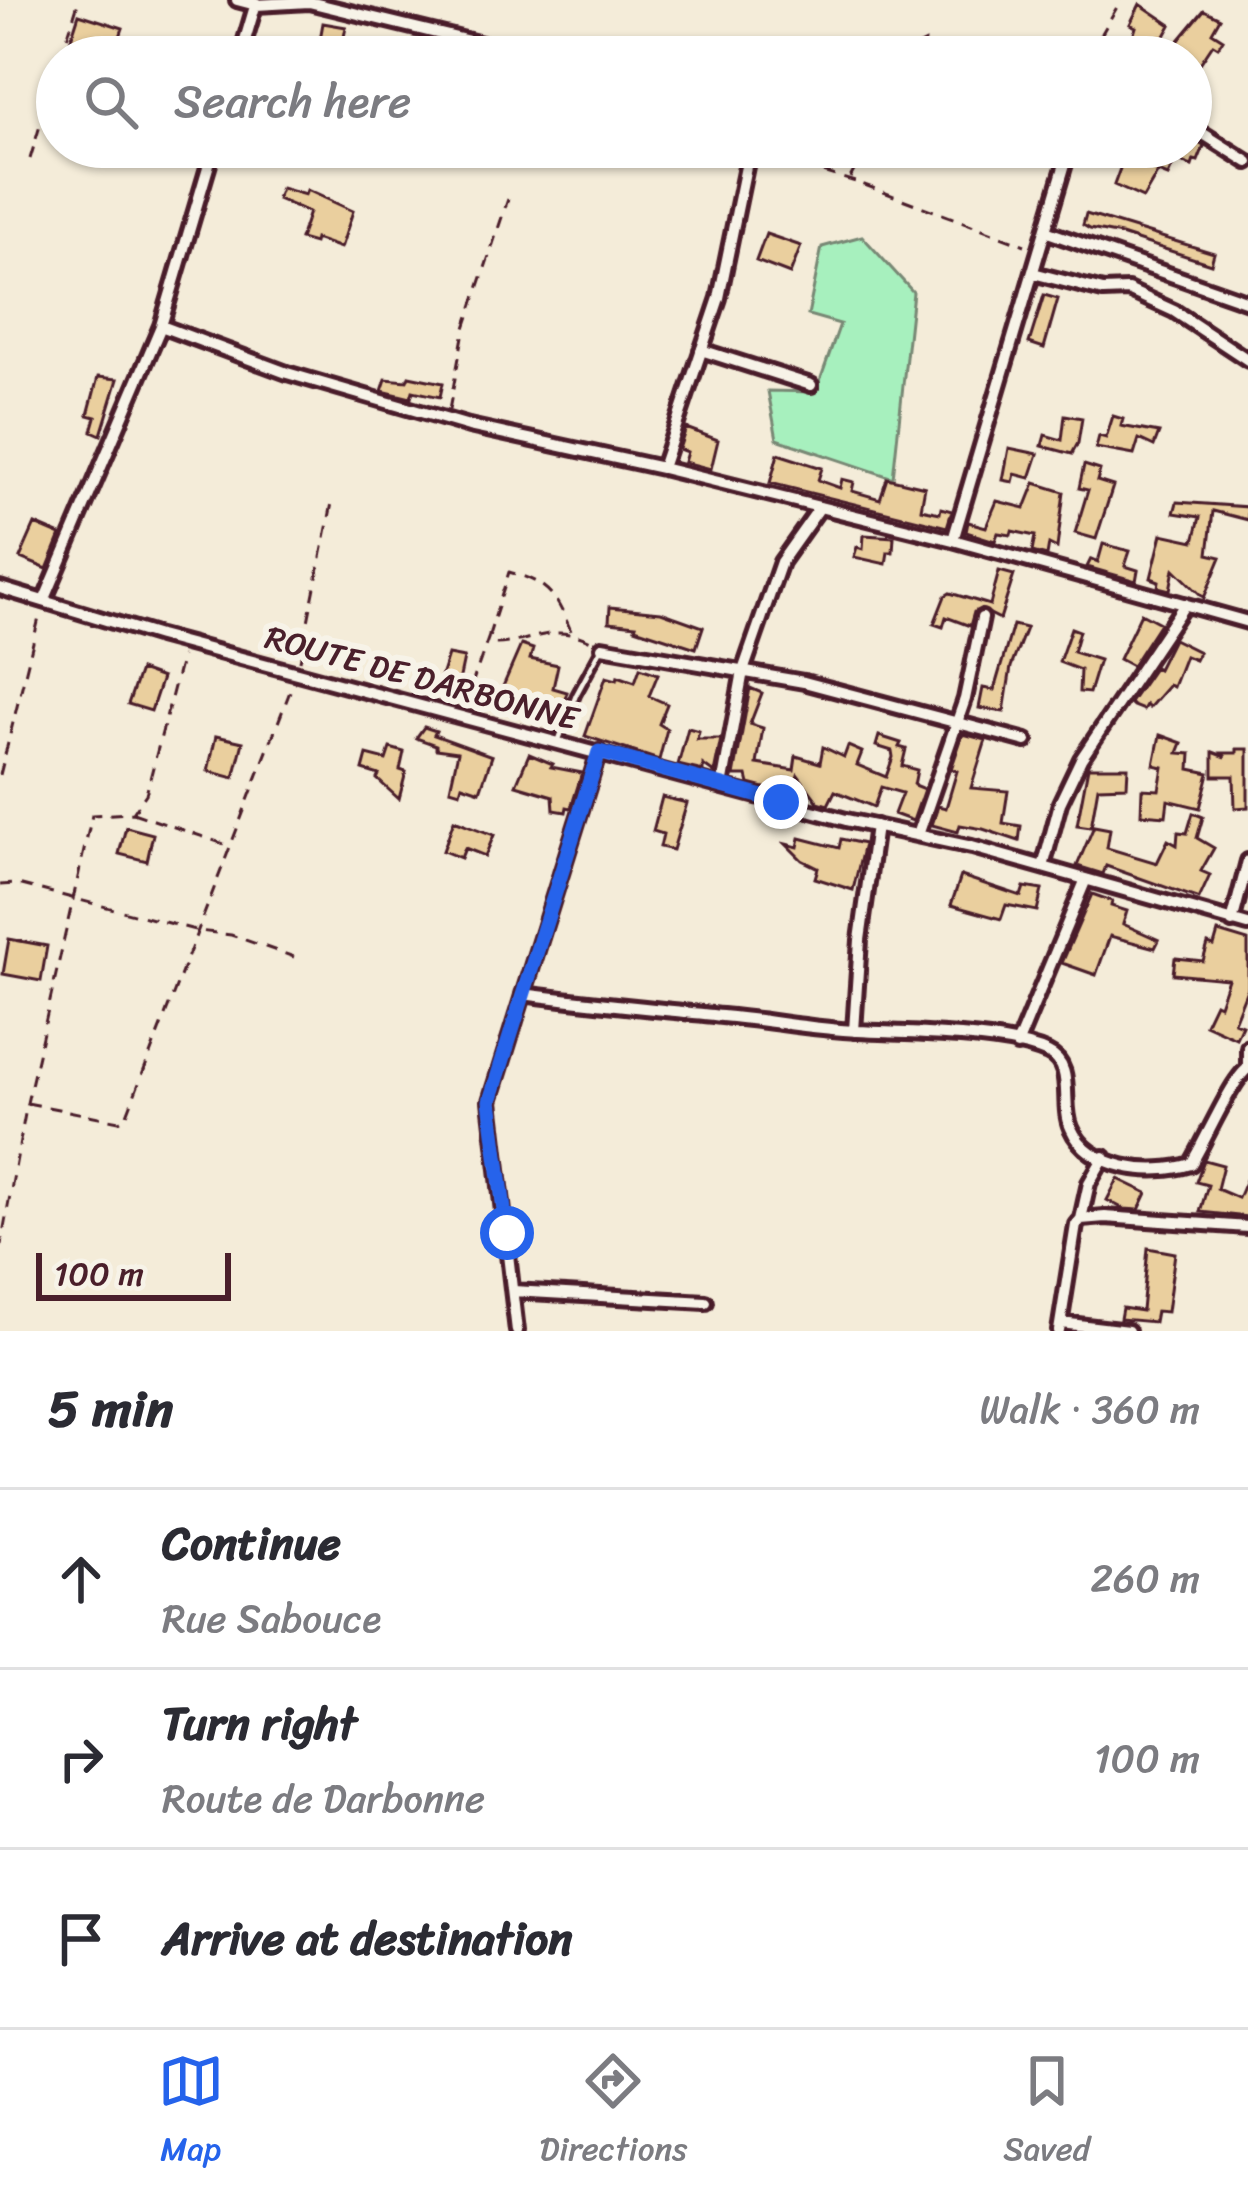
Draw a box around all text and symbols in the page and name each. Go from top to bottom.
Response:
search box [36,36,1212,168]
text: Search here [174,62,411,142]
icon: search [78,69,144,135]
street label: ROUTE DE DARBONNE [259,608,586,748]
route end [754,775,808,829]
route start [480,1206,534,1260]
text: 100 m [54,1245,144,1303]
scale bar [36,1247,231,1300]
text: 5 min [48,1364,173,1454]
text: Walk · 360 m [979,1375,1200,1444]
text: Continue [162,1504,341,1584]
text: 260 m [1091,1544,1200,1613]
icon: ahead [48,1546,114,1612]
text: Rue Sabouce [162,1584,381,1653]
text: Turn right [162,1684,357,1764]
text: 100 m [1094,1724,1200,1793]
icon: right [48,1726,114,1792]
text: Route de Darbonne [162,1764,485,1833]
text: Arrive at destination [162,1899,572,1979]
icon: arrive [48,1906,114,1972]
tab: Map [158,2048,224,2178]
tab: Directions [540,2048,687,2178]
tab: Saved [1003,2048,1090,2178]

